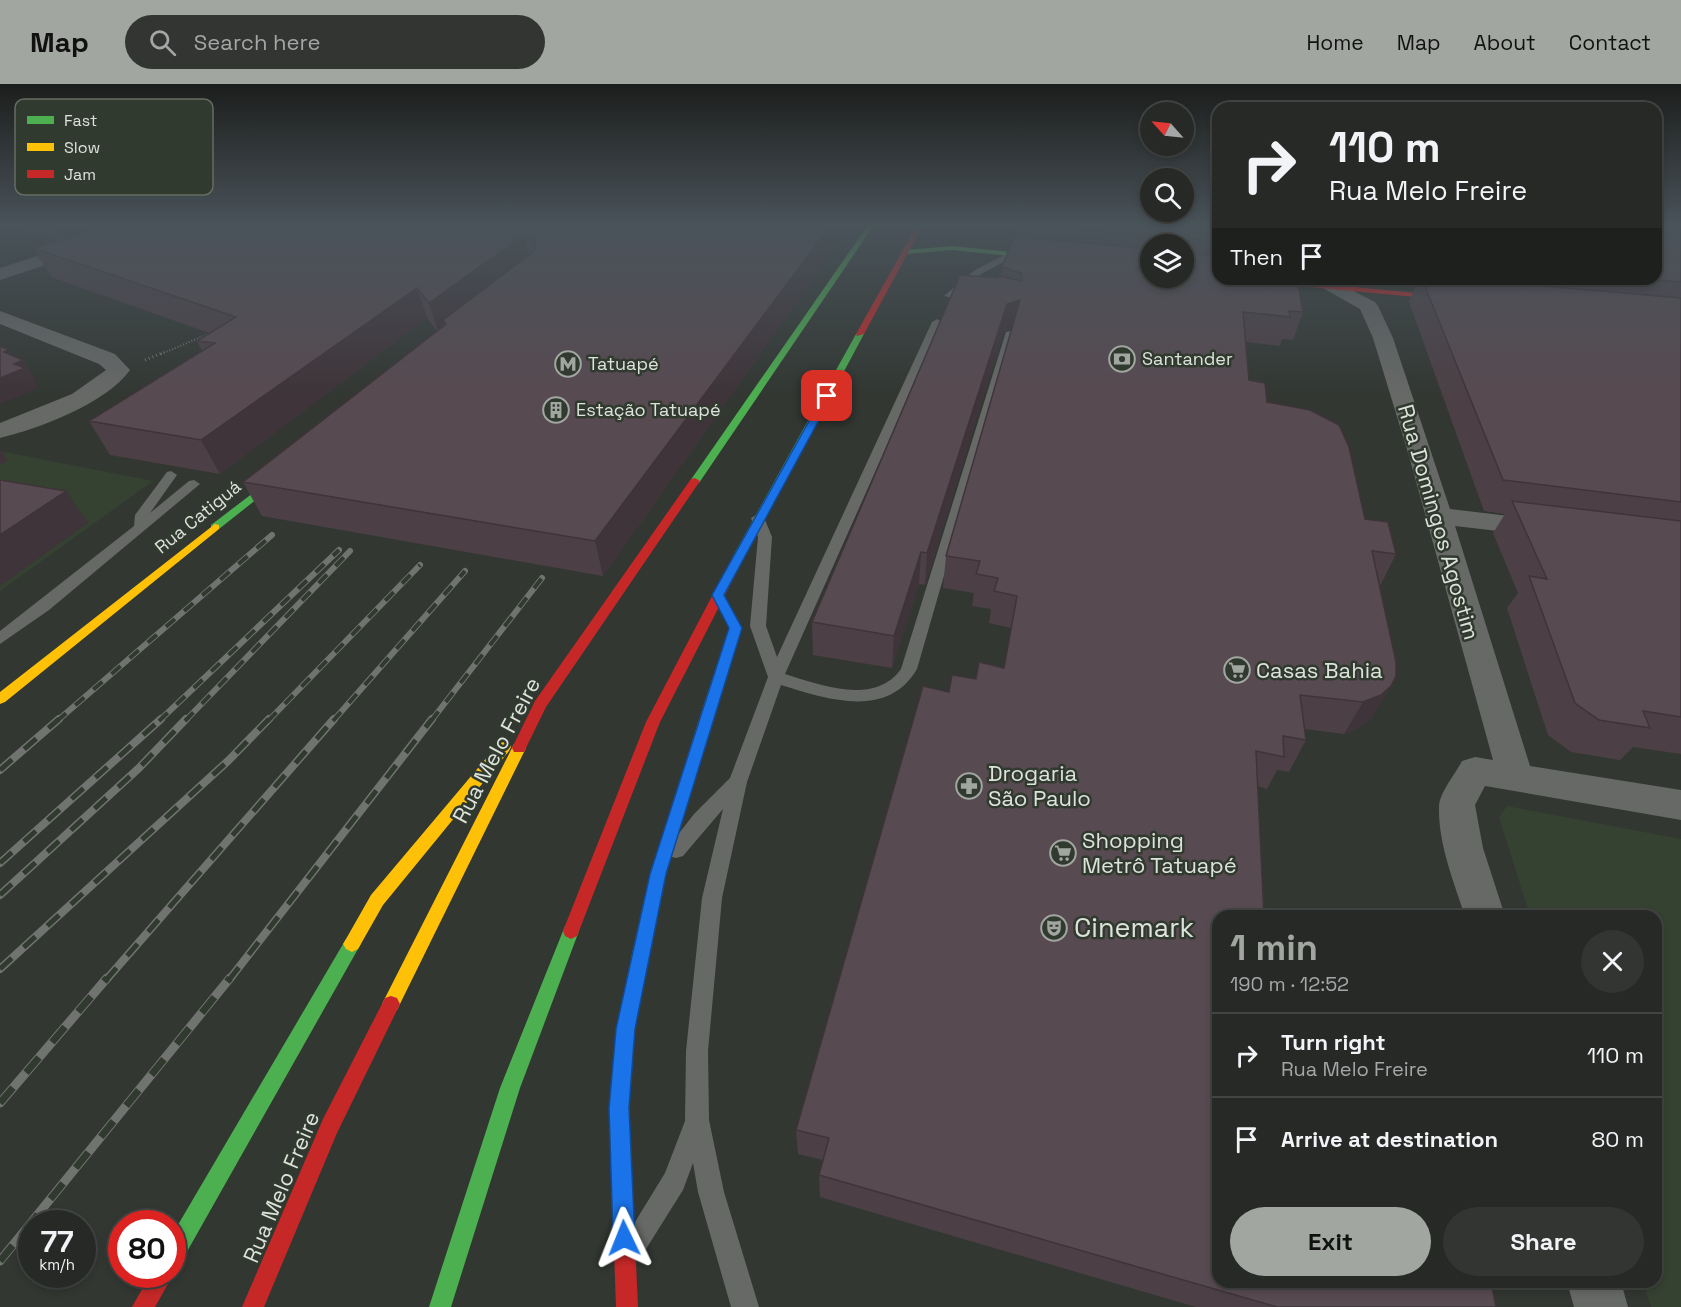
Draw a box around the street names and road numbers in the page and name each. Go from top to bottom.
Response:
street label: Rua Domingos Agostim [1392,401,1486,643]
street label: Rua Catiguá [150,475,245,558]
street label: Rua Melo Freire [446,672,546,828]
street label: Rua Melo Freire [237,1107,325,1267]

